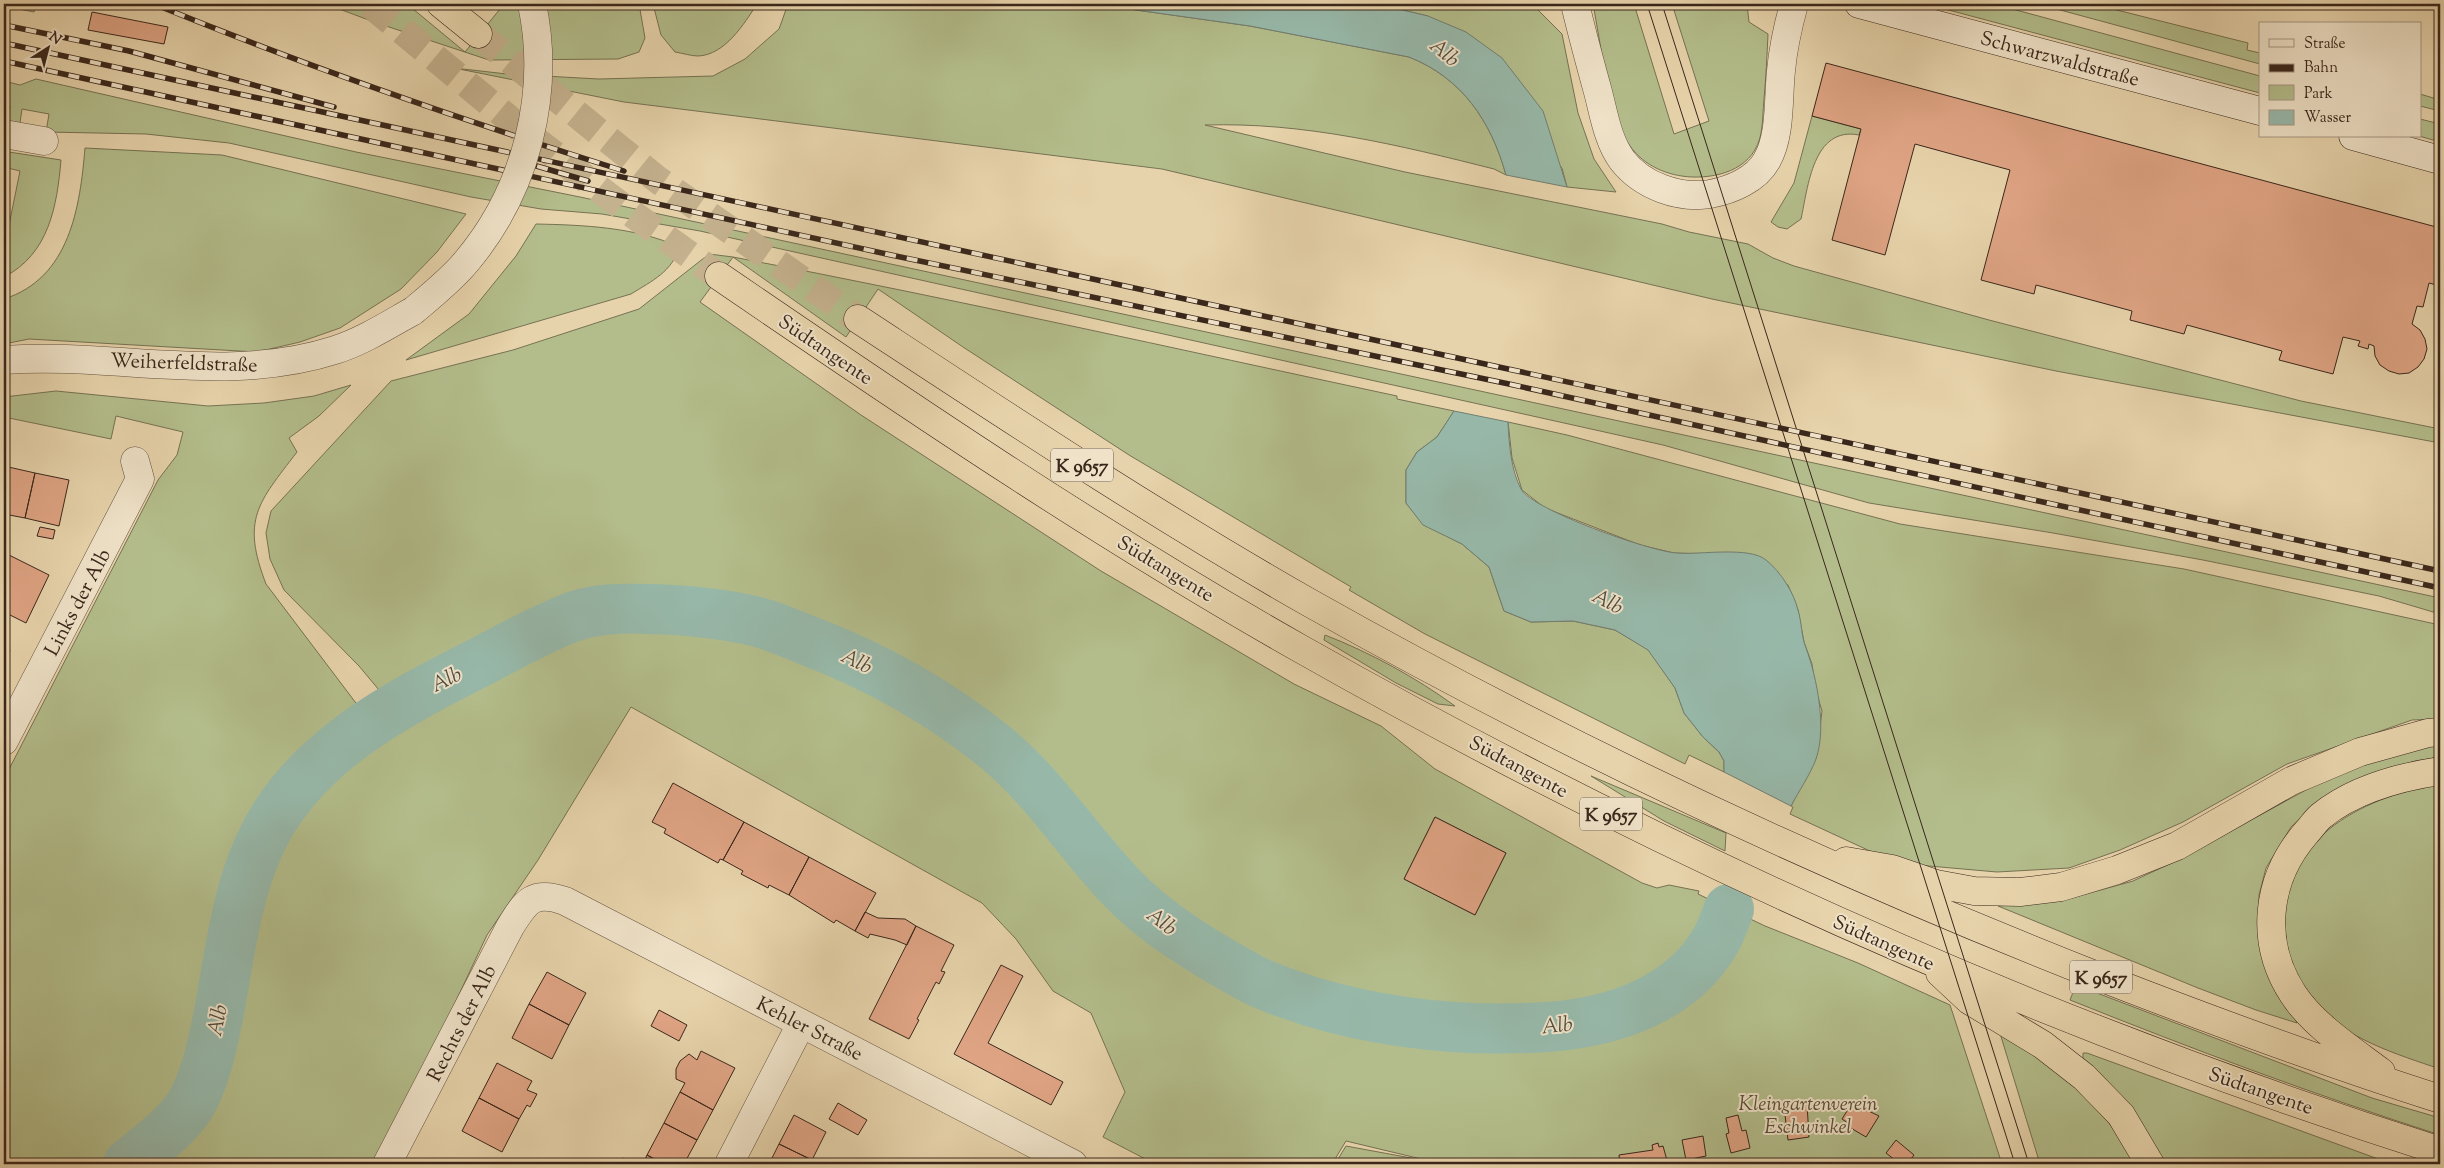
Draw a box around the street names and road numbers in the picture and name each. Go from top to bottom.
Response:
street label: Schwarzwaldstraße [1977,25,2142,96]
street label: Südtangente [771,309,878,394]
street label: Weiherfeldstraße [110,347,258,382]
road number: K 9657 [1051,448,1113,482]
street label: Südtangente [1111,530,1219,611]
street label: Links der Alb [39,544,120,662]
street label: Südtangente [1463,730,1573,807]
road number: K 9657 [1580,798,1642,831]
street label: Südtangente [1827,909,1939,980]
road number: K 9657 [2070,960,2132,994]
street label: Rechts der Alb [421,961,505,1088]
street label: Kehler Straße [750,991,867,1070]
street label: Südtangente [2204,1061,2316,1124]

